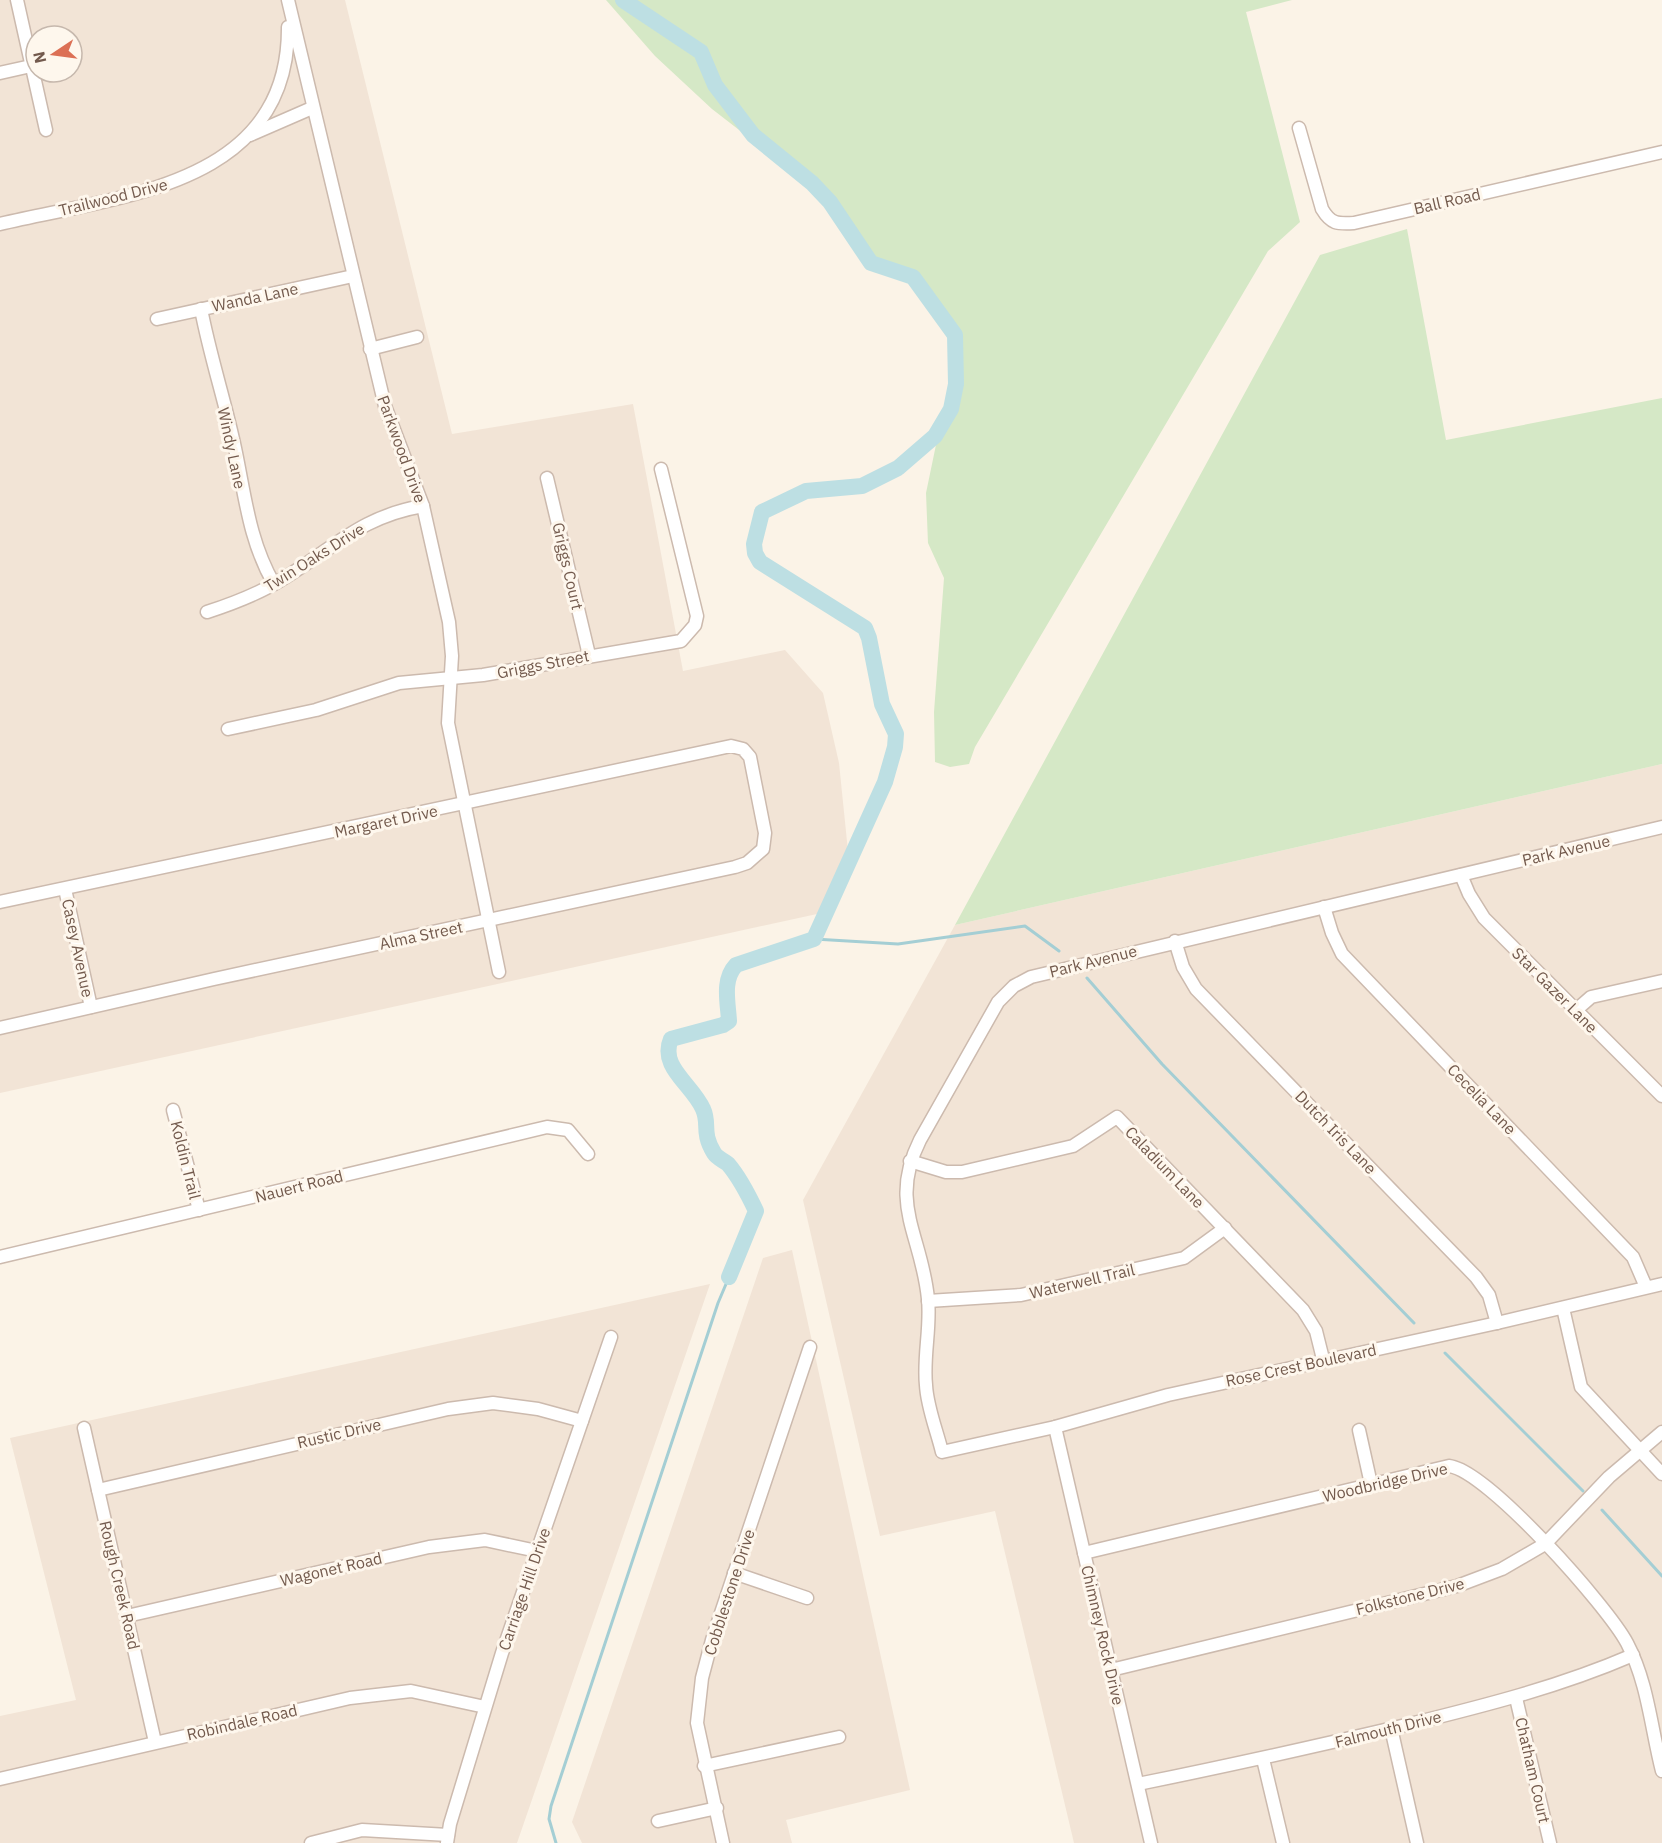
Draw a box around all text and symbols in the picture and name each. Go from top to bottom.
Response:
north arrow [24,24,84,84]
text: N [28,49,50,65]
street label: Trailwood Drive [57,174,170,220]
street label: Ball Road [1412,184,1482,218]
street label: Wanda Lane [210,278,300,316]
street label: Parkwood Drive [373,393,431,506]
street label: Windy Lane [214,405,250,491]
street label: Twin Oaks Drive [260,518,368,596]
street label: Griggs Court [548,520,588,612]
street label: Griggs Street [495,645,591,683]
street label: Margaret Drive [333,800,440,842]
street label: Park Avenue [1520,830,1612,870]
street label: Casey Avenue [58,897,98,999]
street label: Alma Street [377,916,465,954]
street label: Park Avenue [1047,940,1139,982]
street label: Star Gazer Lane [1508,943,1602,1037]
street label: Cecelia Lane [1443,1059,1521,1139]
street label: Dutch Iris Lane [1291,1086,1381,1178]
street label: Koldin Trail [167,1119,205,1201]
street label: Caladium Lane [1121,1122,1209,1212]
street label: Nauert Road [253,1165,345,1207]
street label: Waterwell Trail [1027,1259,1137,1303]
street label: Rose Crest Boulevard [1224,1339,1378,1391]
street label: Rustic Drive [295,1414,383,1452]
street label: Woodbridge Drive [1321,1458,1450,1506]
street label: Rough Creek Road [95,1519,145,1651]
street label: Carriage Hill Drive [494,1525,554,1653]
street label: Cobblestone Drive [699,1526,759,1658]
street label: Wagonet Road [278,1548,384,1590]
street label: Chimney Rock Drive [1077,1563,1129,1707]
street label: Folkstone Drive [1354,1573,1467,1619]
street label: Robindale Road [185,1700,299,1744]
street label: Falmouth Drive [1333,1706,1443,1752]
street label: Chatham Court [1511,1715,1555,1825]

